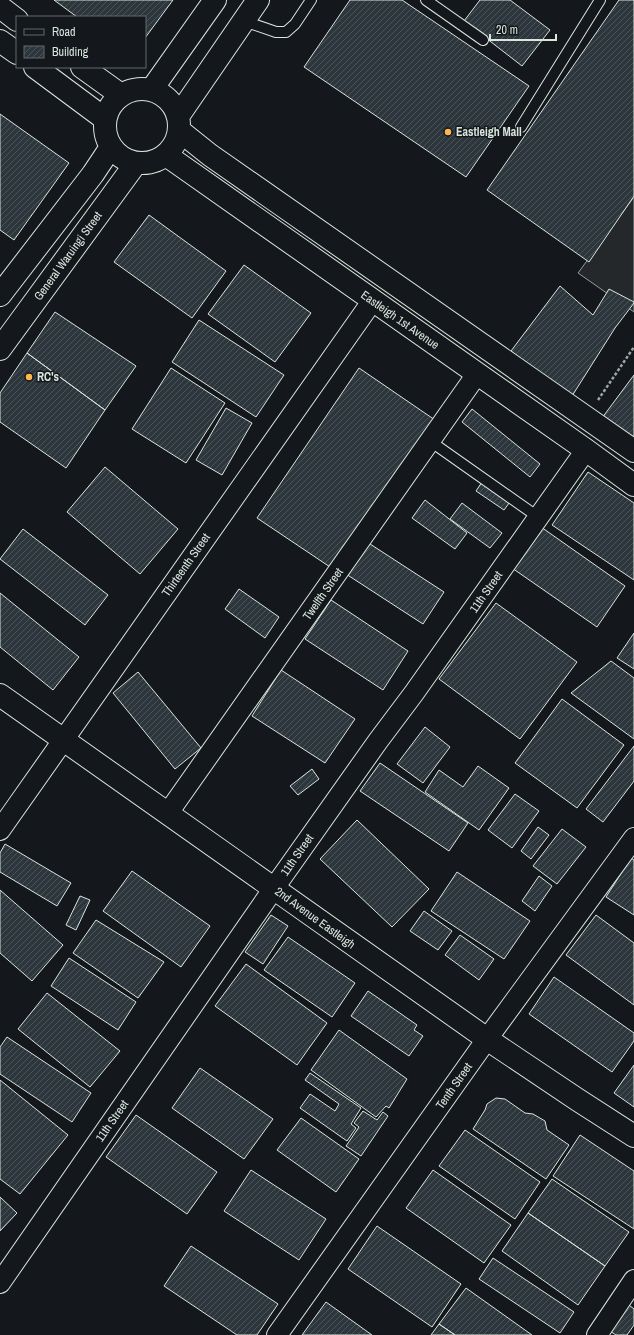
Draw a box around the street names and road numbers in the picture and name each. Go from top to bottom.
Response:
street label: General Waruingi Street [30,208,106,304]
street label: Eastleigh 1st Avenue [358,287,442,353]
street label: Thirteenth Street [158,530,214,600]
street label: Twelfth Street [299,565,347,623]
street label: 11th Street [466,568,506,616]
street label: 11th Street [277,831,317,879]
street label: 2nd Avenue Eastleigh [272,883,358,953]
street label: Tenth Street [432,1059,476,1112]
street label: 11th Street [92,1097,132,1145]

